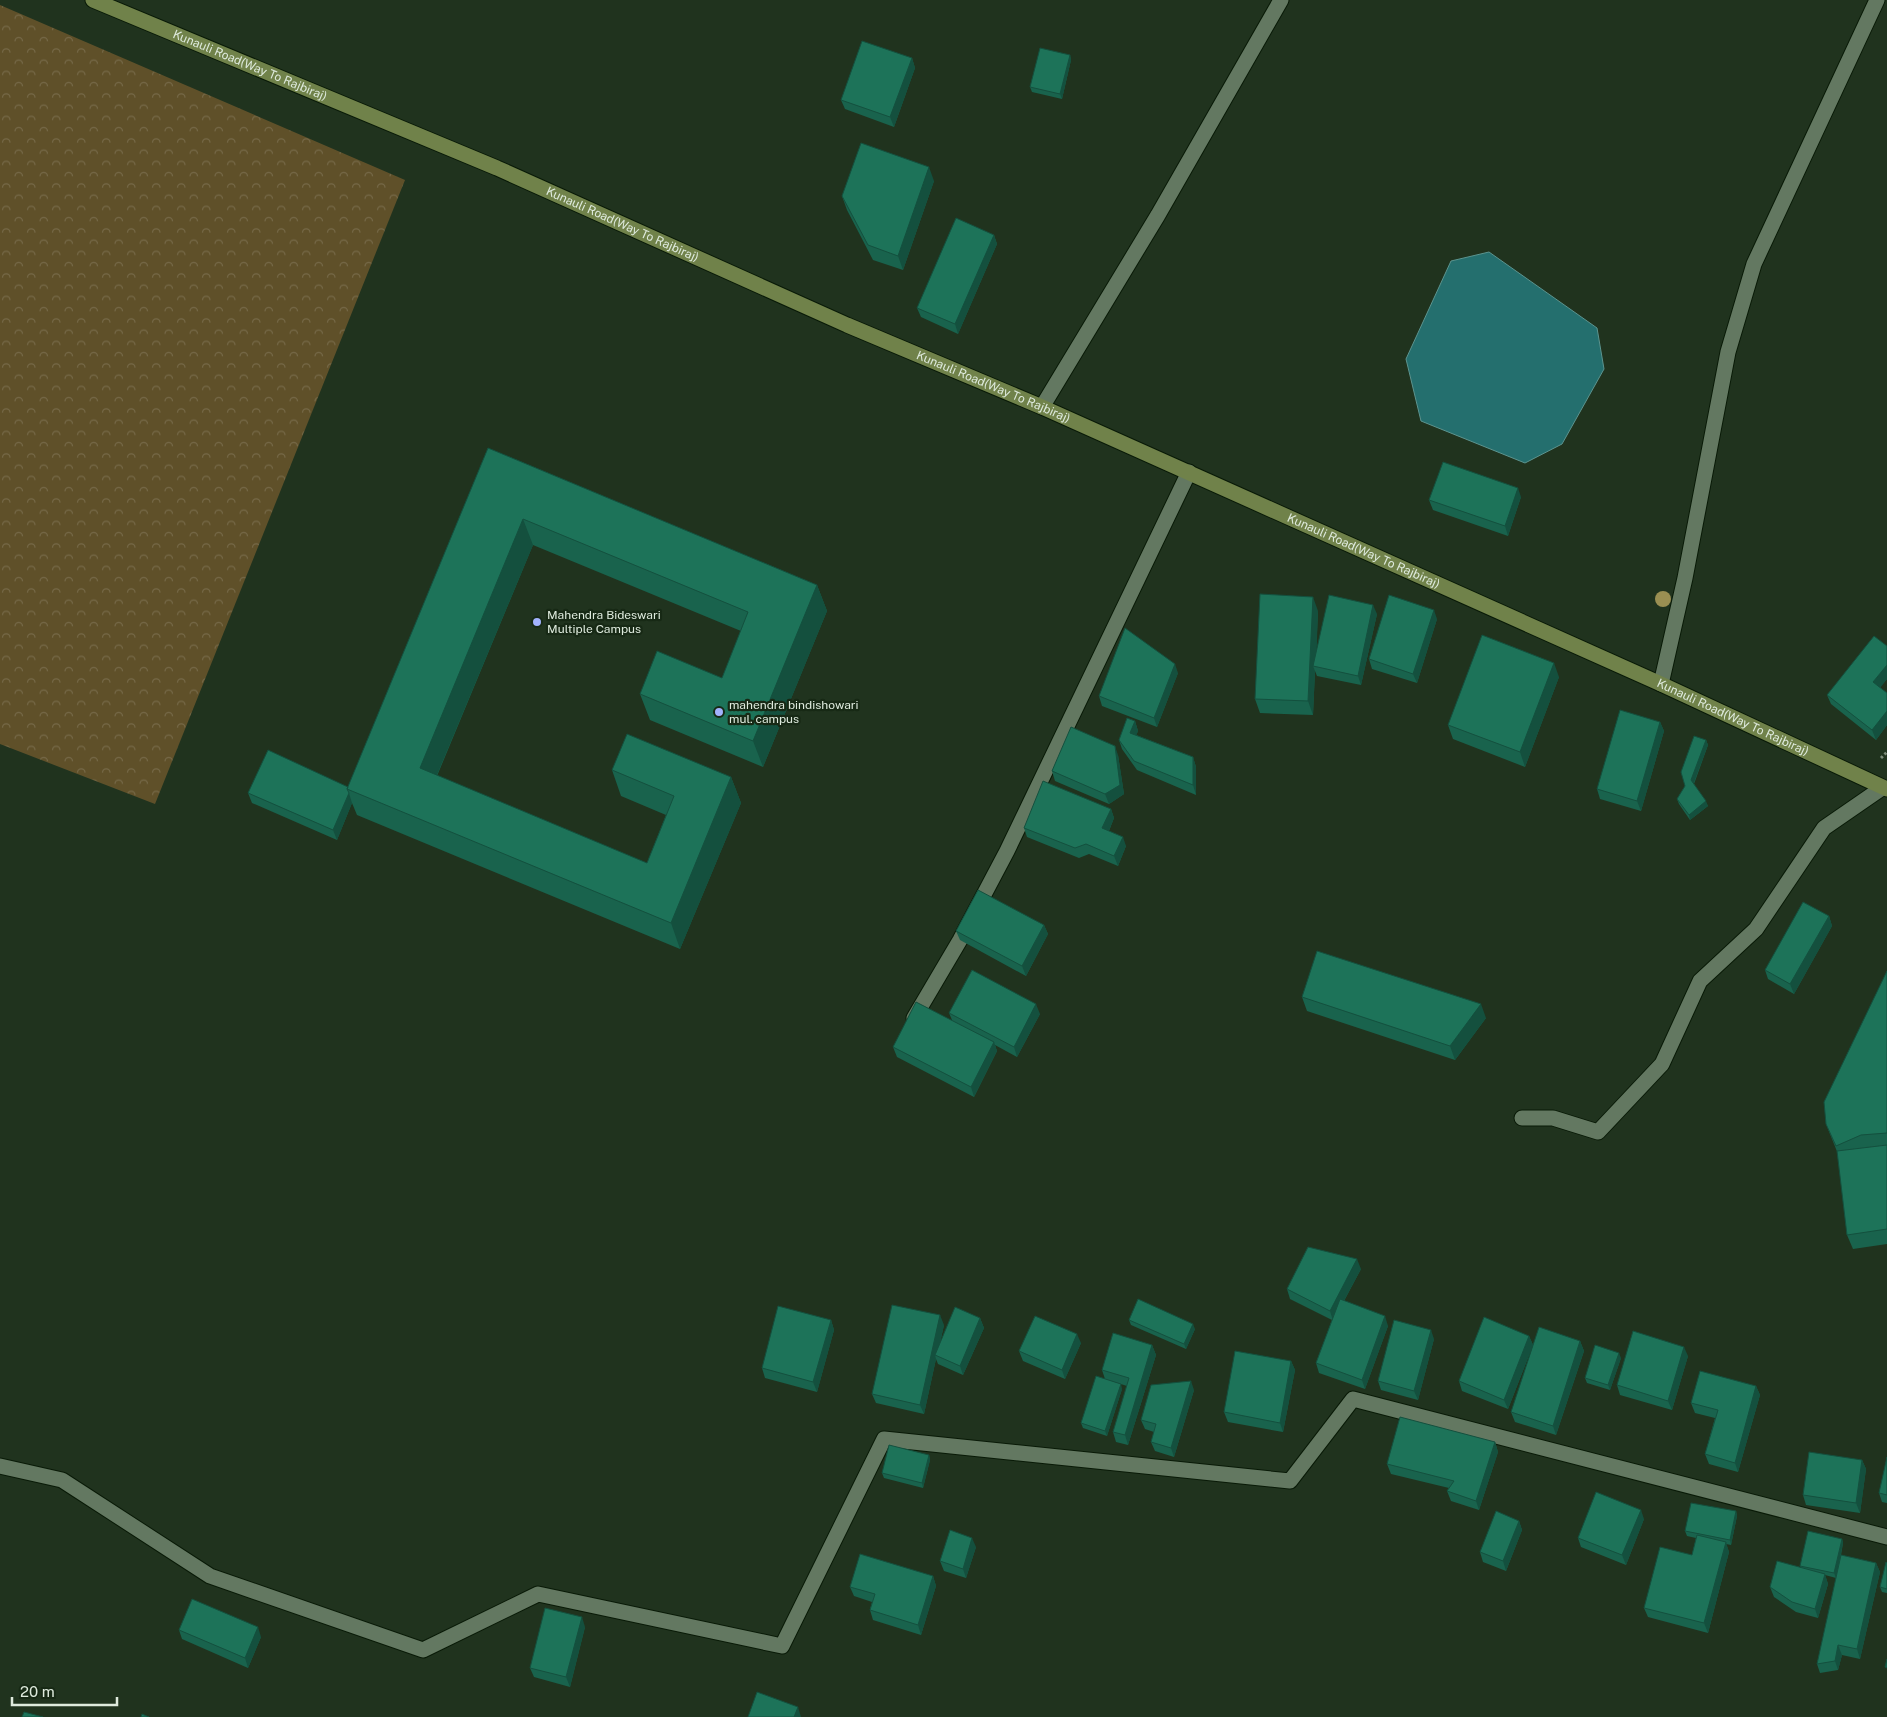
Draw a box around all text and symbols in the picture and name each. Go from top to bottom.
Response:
street label: Kunauli Road(Way To Rajbiraj) [171,27,329,104]
street label: Kunauli Road(Way To Rajbiraj) [544,184,701,265]
street label: Kunauli Road(Way To Rajbiraj) [914,348,1072,426]
street label: Kunauli Road(Way To Rajbiraj) [1285,511,1442,591]
place label: Mahendra Bideswari Multiple Campus [547,608,661,636]
marker: Mahendra Bideswari Multiple Campus [531,616,543,628]
street label: Kunauli Road(Way To Rajbiraj) [1655,676,1811,759]
place label: mahendra bindishowari mul. campus [729,698,858,726]
marker: mahendra bindishowari mul. campus [713,706,725,718]
scale bar [12,1674,118,1706]
text: 20 m [20,1683,55,1700]

